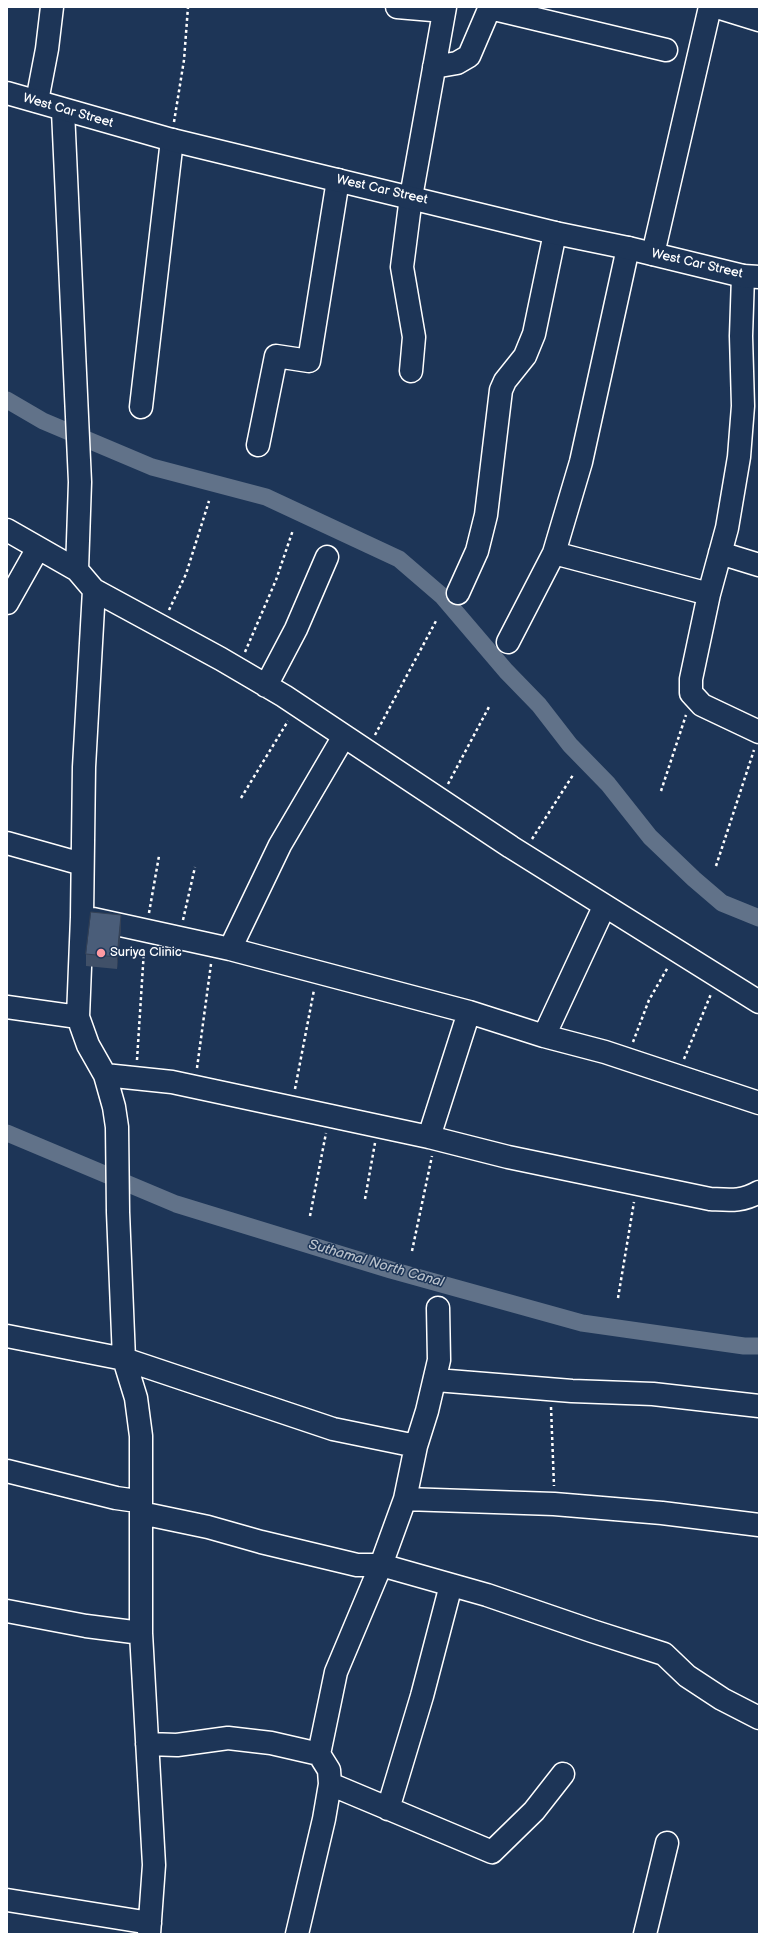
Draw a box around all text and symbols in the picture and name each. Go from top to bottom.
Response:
street label: West Car Street [21,91,115,131]
street label: West Car Street [335,172,429,208]
street label: West Car Street [650,246,744,282]
place label: Suriya Clinic [110,945,182,961]
marker: Suriya Clinic [95,947,107,959]
water label: Suthamal North Canal [306,1237,446,1291]

